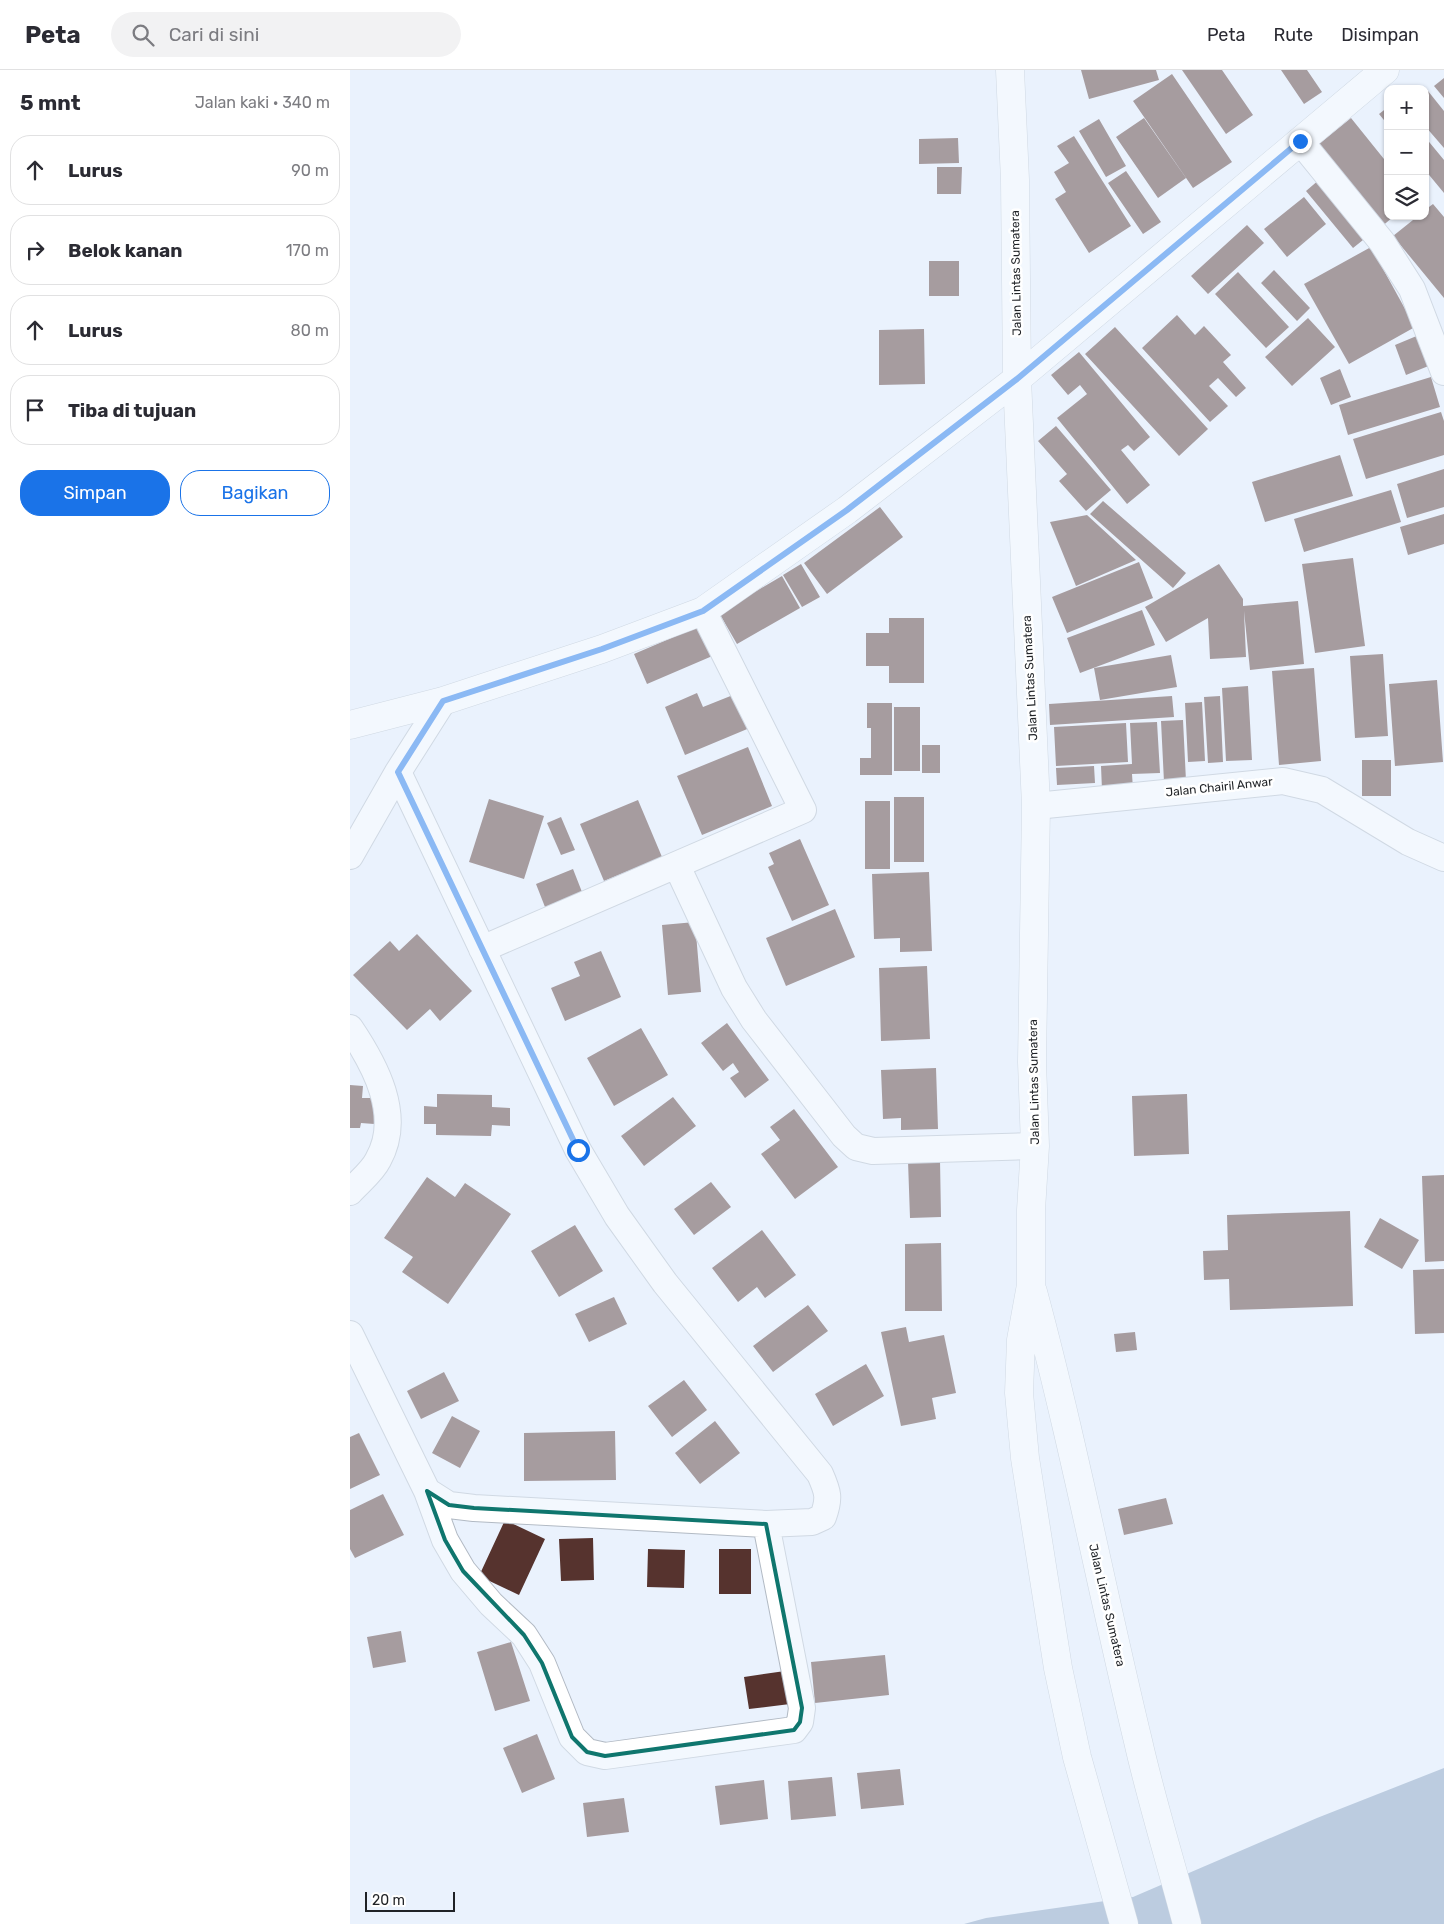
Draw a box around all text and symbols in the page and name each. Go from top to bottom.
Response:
search box [111,12,461,57]
text: Peta [25,21,81,49]
icon: search [129,21,157,49]
text: Cari di sini [169,23,259,46]
text: Peta [1207,24,1245,46]
text: Rute [1273,24,1313,46]
text: Disimpan [1341,24,1419,46]
map controls [1384,85,1429,220]
button: + [1384,85,1429,130]
text: 5 mnt [20,90,80,115]
text: Jalan kaki · 340 m [195,93,330,112]
route end [1289,130,1312,153]
button: − [1384,130,1429,175]
icon: ahead [21,156,49,184]
text: Lurus [68,159,123,182]
text: 90 m [291,161,329,180]
button: layers [1384,175,1429,220]
street label: Jalan Lintas Sumatera [1008,210,1024,336]
icon: right [21,236,49,264]
text: Belok kanan [68,239,183,262]
text: 170 m [286,241,329,260]
icon: ahead [21,316,49,344]
text: Lurus [68,319,123,342]
text: 80 m [291,321,329,340]
icon: arrive [21,396,49,424]
text: Tiba di tujuan [68,399,196,422]
button: Simpan [20,470,170,516]
button: Bagikan [180,470,330,516]
street label: Jalan Lintas Sumatera [1020,615,1040,741]
street label: Jalan Chairil Anwar [1165,774,1274,800]
street label: Jalan Lintas Sumatera [1026,1019,1042,1145]
route start [567,1139,590,1162]
street label: Jalan Lintas Sumatera [1086,1542,1128,1668]
scale bar [365,1889,455,1912]
text: 20 m [372,1892,405,1909]

